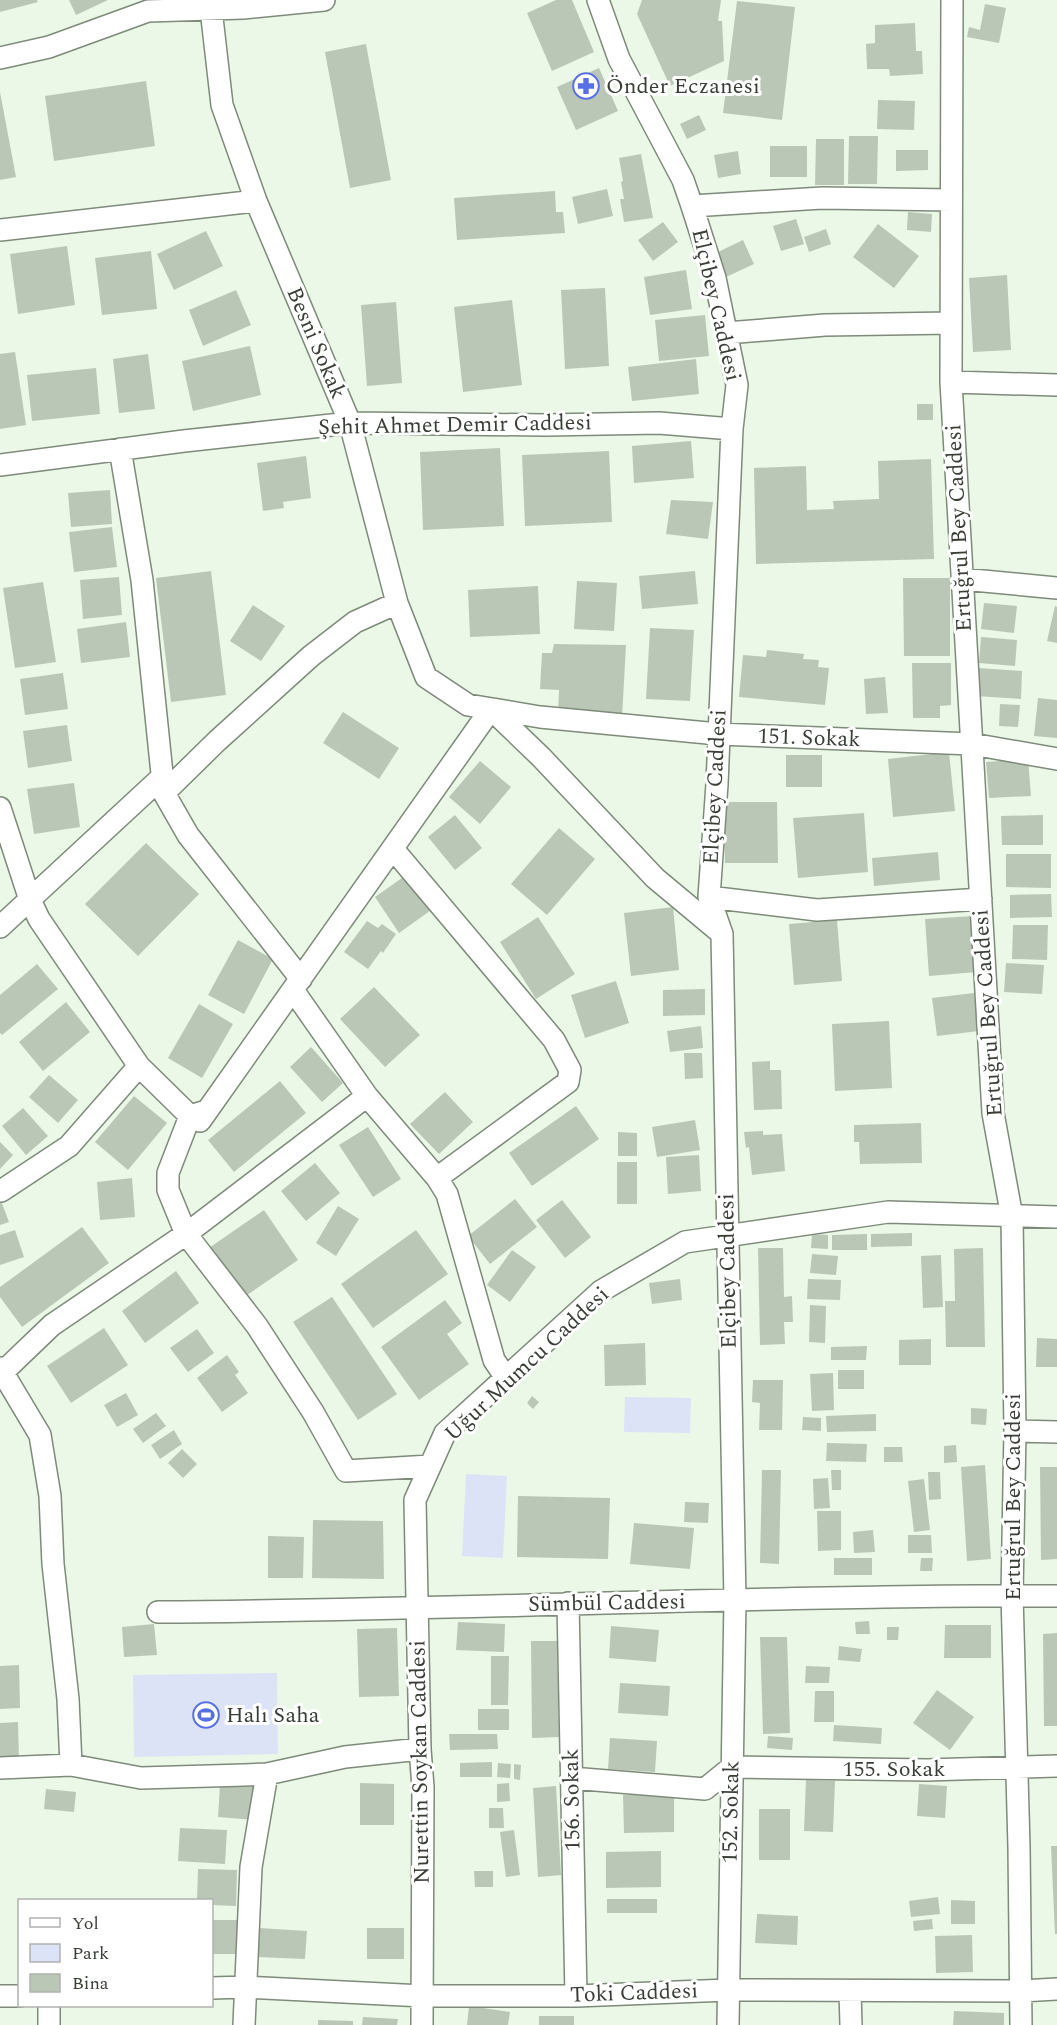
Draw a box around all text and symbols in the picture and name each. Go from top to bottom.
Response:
place label: Önder Eczanesi [606,70,760,103]
pharmacy icon: Önder Eczanesi [571,71,601,101]
street label: Elçibey Caddesi [682,225,750,385]
street label: Besni Sokak [278,282,354,404]
street label: Şehit Ahmet Demir Caddesi [318,406,592,444]
street label: Ertuğrul Bey Caddesi [937,423,981,633]
street label: Elçibey Caddesi [694,708,736,866]
street label: 151. Sokak [757,720,861,756]
street label: Ertuğrul Bey Caddesi [964,908,1012,1118]
street label: Elçibey Caddesi [710,1193,746,1349]
street label: Uğur Mumcu Caddesi [437,1279,617,1449]
street label: Ertuğrul Bey Caddesi [997,1393,1030,1601]
street label: Sümbül Caddesi [528,1585,686,1621]
street label: Nurettin Soykan Caddesi [401,1640,439,1884]
place label: Halı Saha [226,1699,320,1732]
sports icon: Halı Saha [191,1700,221,1730]
street label: 156. Sokak [555,1748,589,1852]
street label: 155. Sokak [843,1753,945,1786]
street label: 152. Sokak [714,1760,748,1864]
legend [18,1899,213,2007]
text: Yol [72,1910,99,1937]
text: Park [72,1940,109,1967]
text: Bina [72,1970,109,1997]
street label: Toki Caddesi [569,1974,699,2012]

